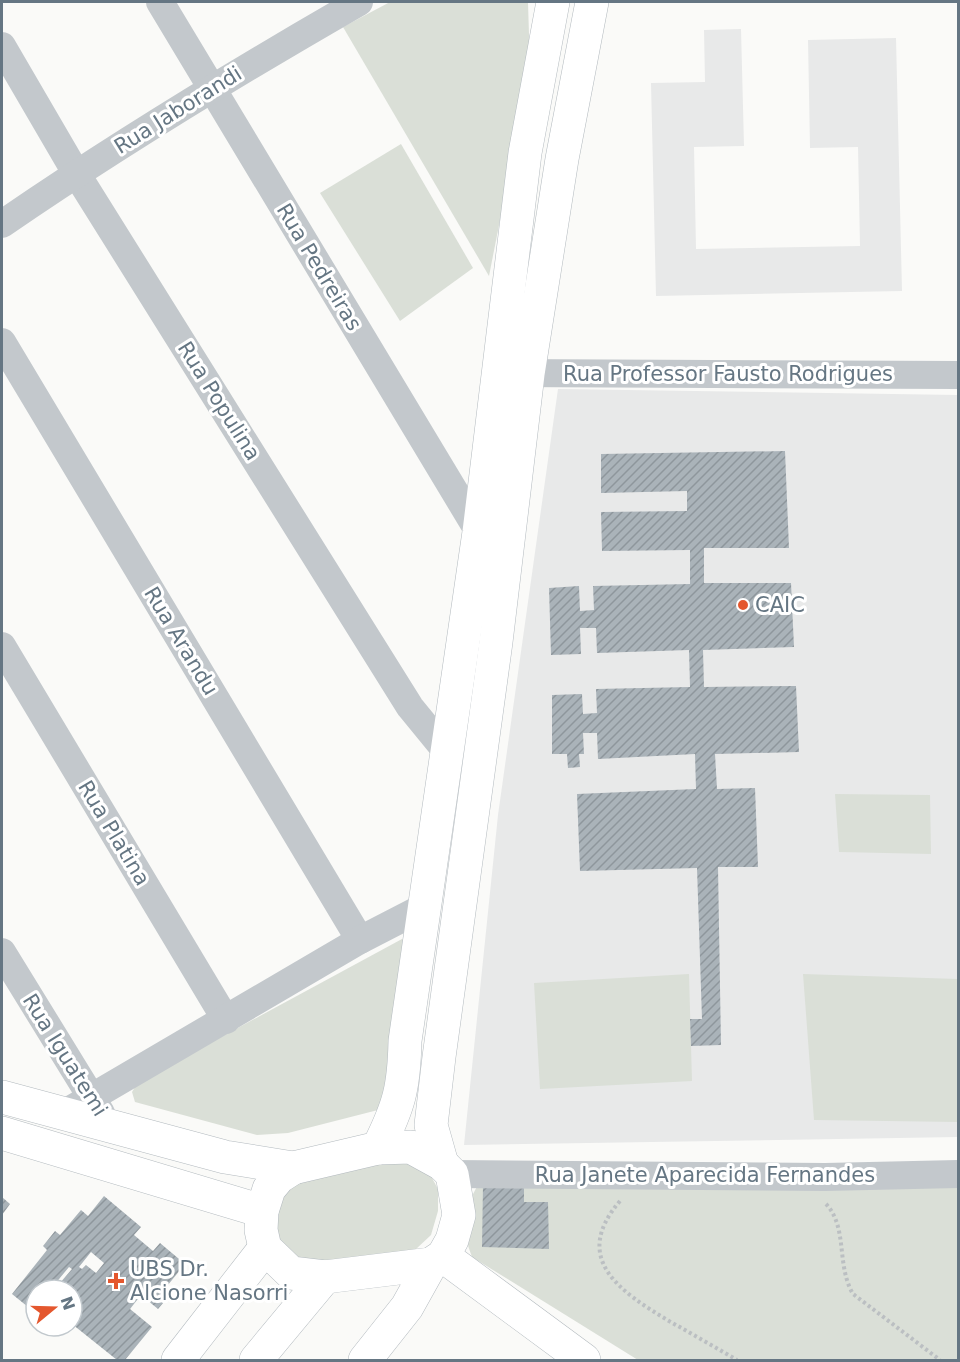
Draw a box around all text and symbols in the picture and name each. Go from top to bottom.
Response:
street label: Rua Jaborandi [110,61,246,159]
street label: Rua Pedreiras [272,199,366,335]
street label: Rua Populina [173,337,265,465]
street label: Rua Professor Fausto Rodrigues [563,362,893,386]
street label: Rua Arandu [139,582,223,700]
place label: CAIC [755,593,805,617]
marker: CAIC [736,598,750,612]
street label: Rua Platina [73,776,155,890]
street label: Rua Iguatemi [18,989,112,1121]
street label: Rua Janete Aparecida Fernandes [535,1163,875,1187]
place label: UBS Dr. Alcione Nasorri [130,1257,288,1305]
marker: UBS Dr. Alcione Nasorri [107,1272,125,1290]
north arrow [24,1278,84,1338]
text: N [57,1294,79,1313]

